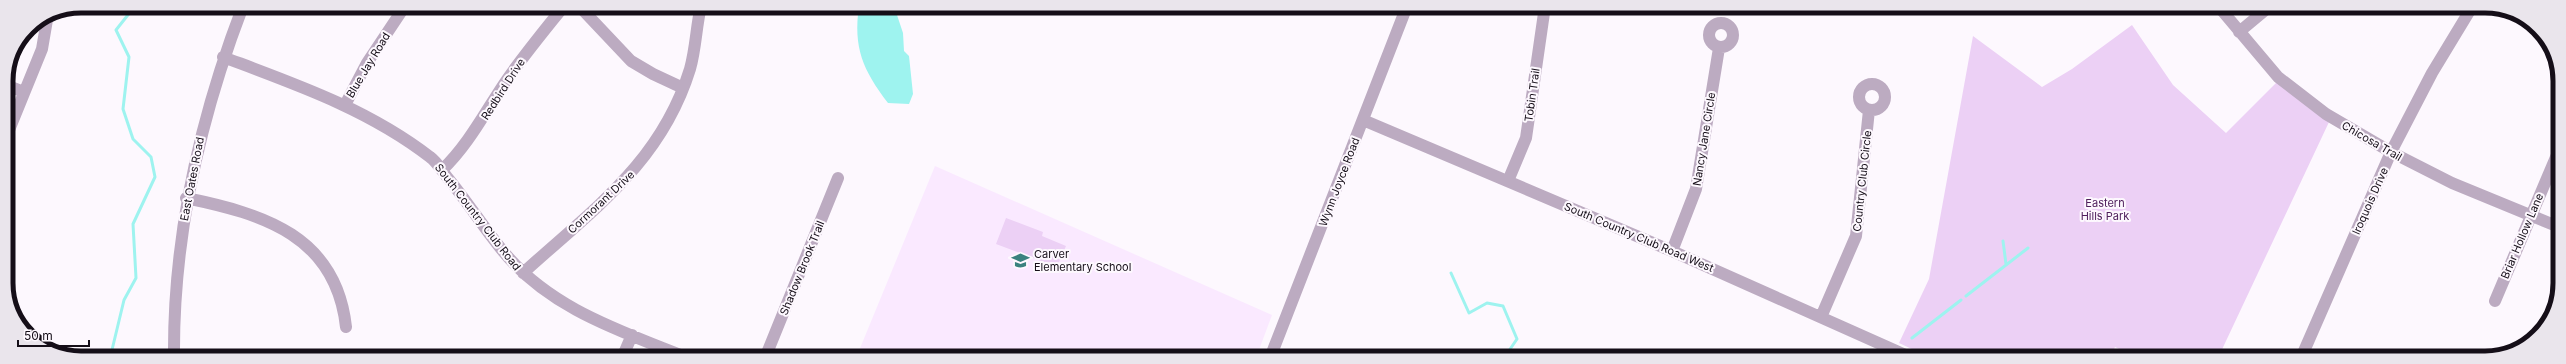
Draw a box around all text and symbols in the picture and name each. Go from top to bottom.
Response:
street label: Blue Jay Road [343,30,393,100]
street label: Redbird Drive [478,56,528,122]
street label: Tobin Trail [1521,67,1543,123]
street label: Nancy Jane Circle [1690,91,1718,187]
street label: Chicosa Trail [2339,118,2405,164]
street label: Country Club Circle [1850,130,1874,232]
street label: East Oates Road [177,136,207,222]
street label: Wynn Joyce Road [1316,136,1362,228]
street label: South Country Club Road [432,161,524,273]
street label: Iroquois Drive [2349,165,2391,237]
street label: Cormorant Drive [565,168,637,236]
street label: Briar Hollow Lane [2498,191,2546,281]
park label: Eastern Hills Park [2081,196,2129,223]
street label: South Country Club Road West [1562,199,1716,275]
street label: Shadow Brook Trail [777,219,827,317]
place label: Carver Elementary School [1034,247,1131,274]
school or university icon: Carver Elementary School [1011,250,1031,270]
scale bar [18,322,89,348]
text: 50 m [24,328,53,343]

